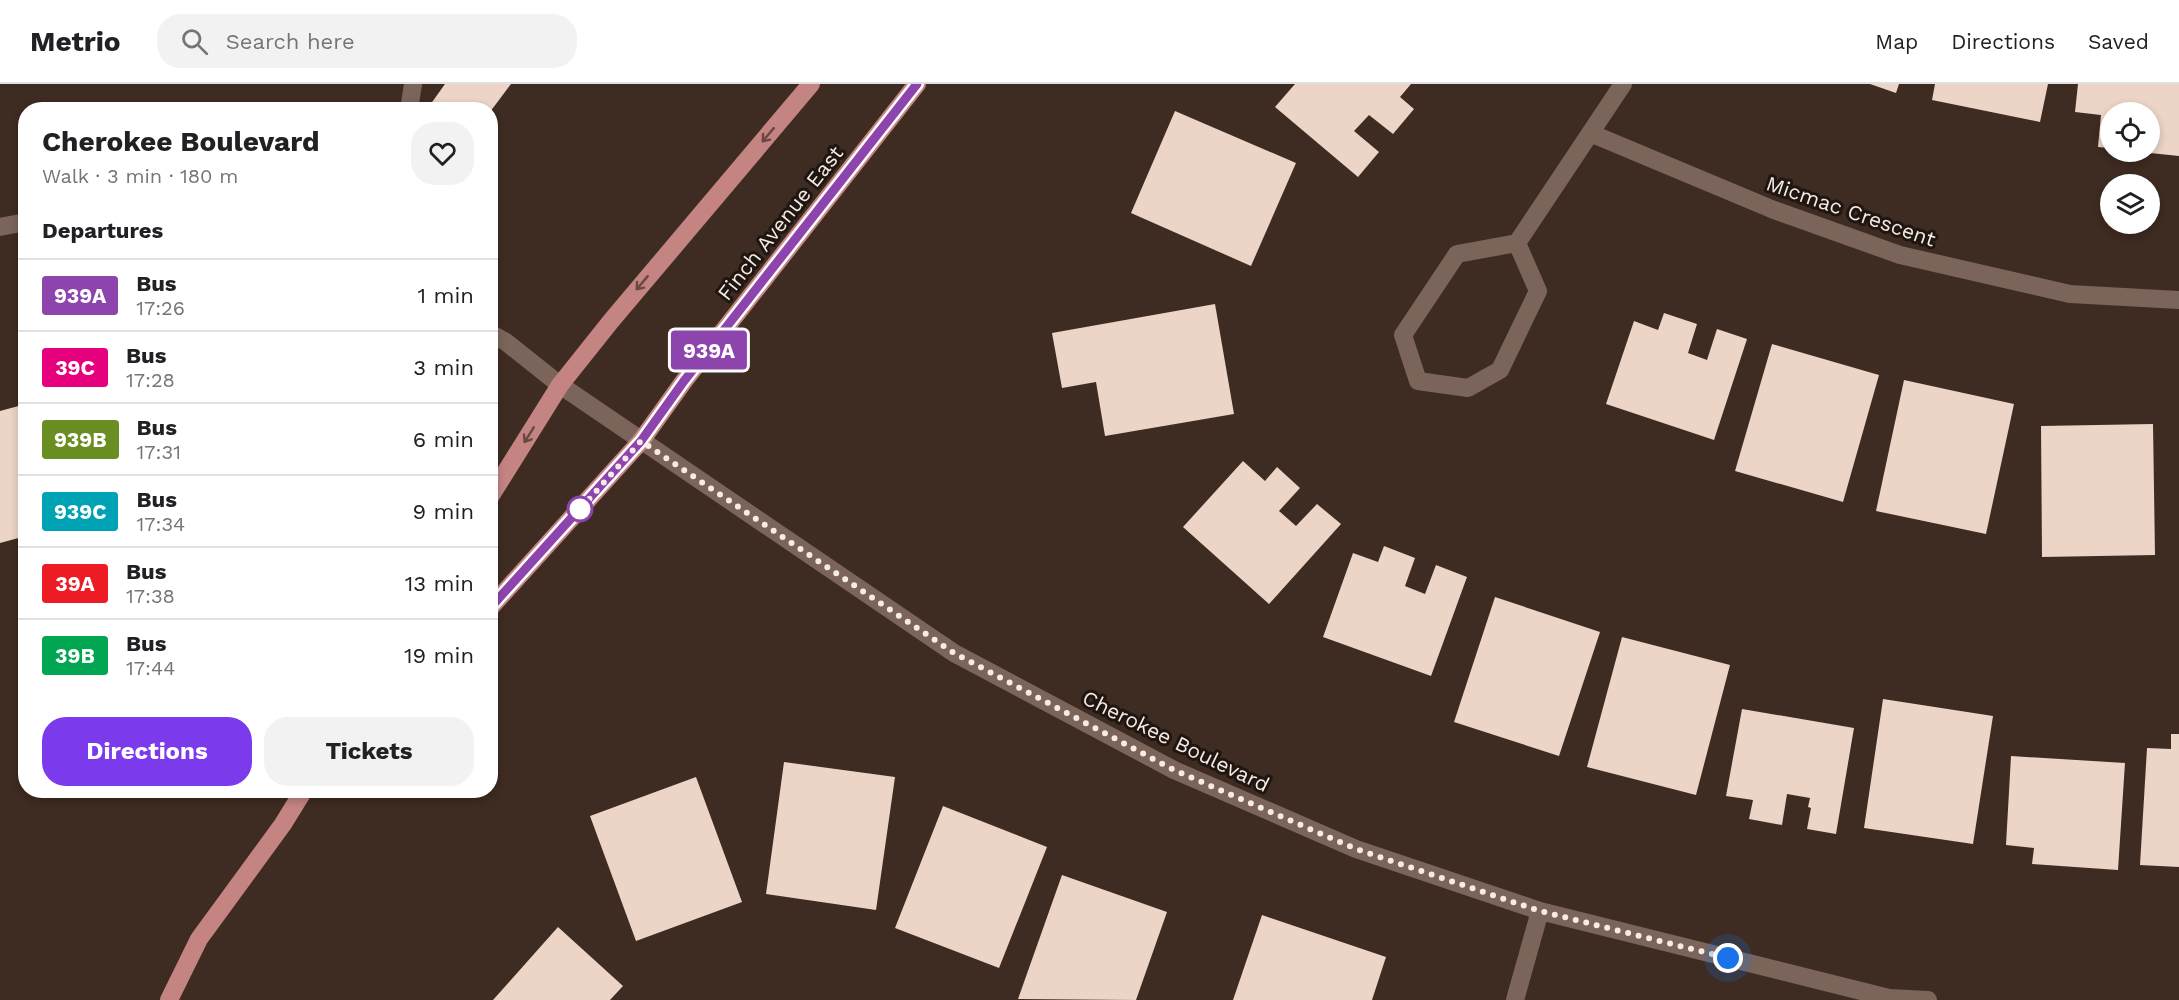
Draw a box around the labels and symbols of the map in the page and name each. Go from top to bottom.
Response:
one-way arrow [762,127,775,143]
street label: Finch Avenue East [712,141,848,305]
street label: Micmac Crescent [1763,170,1939,252]
one-way arrow [635,275,649,290]
line badge: 939A [667,330,751,370]
one-way arrow [523,426,535,443]
unlabelled marker [567,496,593,522]
street label: Cherokee Boulevard [1079,685,1273,797]
your location [1713,943,1743,973]

